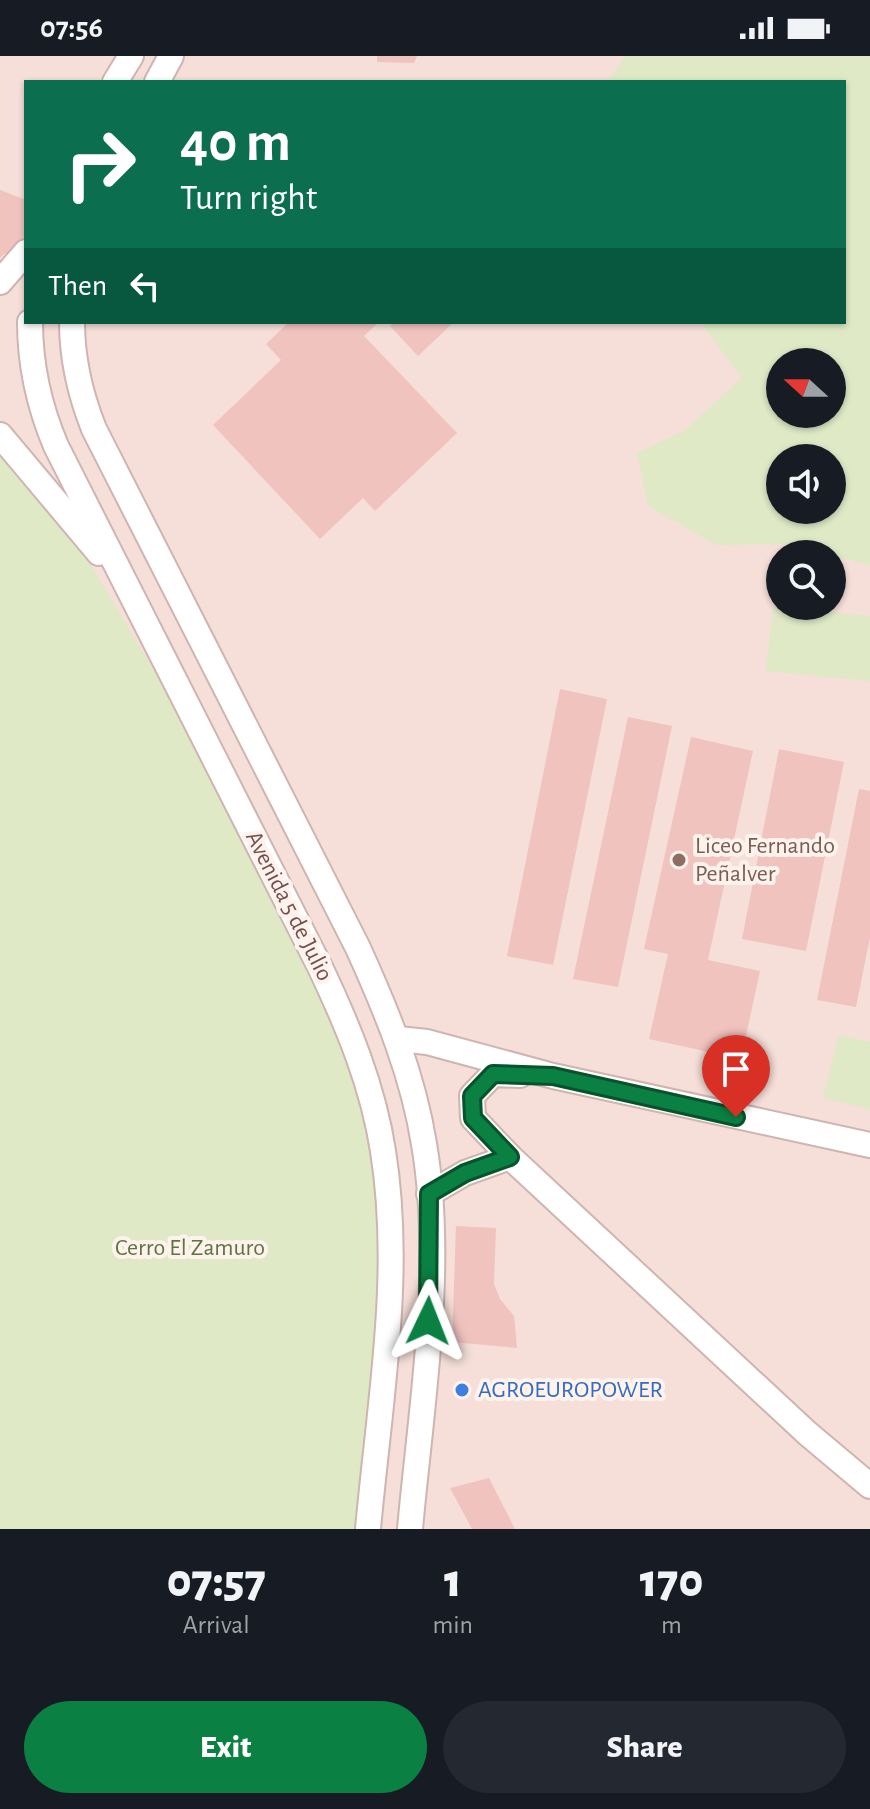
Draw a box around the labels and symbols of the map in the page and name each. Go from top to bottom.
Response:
north arrow [766,348,846,428]
street label: Avenida 5 de Julio [241,827,337,985]
place label: Liceo Fernando Peñalver [695,834,835,886]
marker: Liceo Fernando Peñalver [670,851,688,869]
pin [702,1035,770,1117]
park label: Cerro El Zamuro [115,1236,265,1260]
position arrow [386,1279,470,1363]
place label: AGROEUROPOWER [478,1378,663,1402]
marker: AGROEUROPOWER [453,1381,471,1399]

